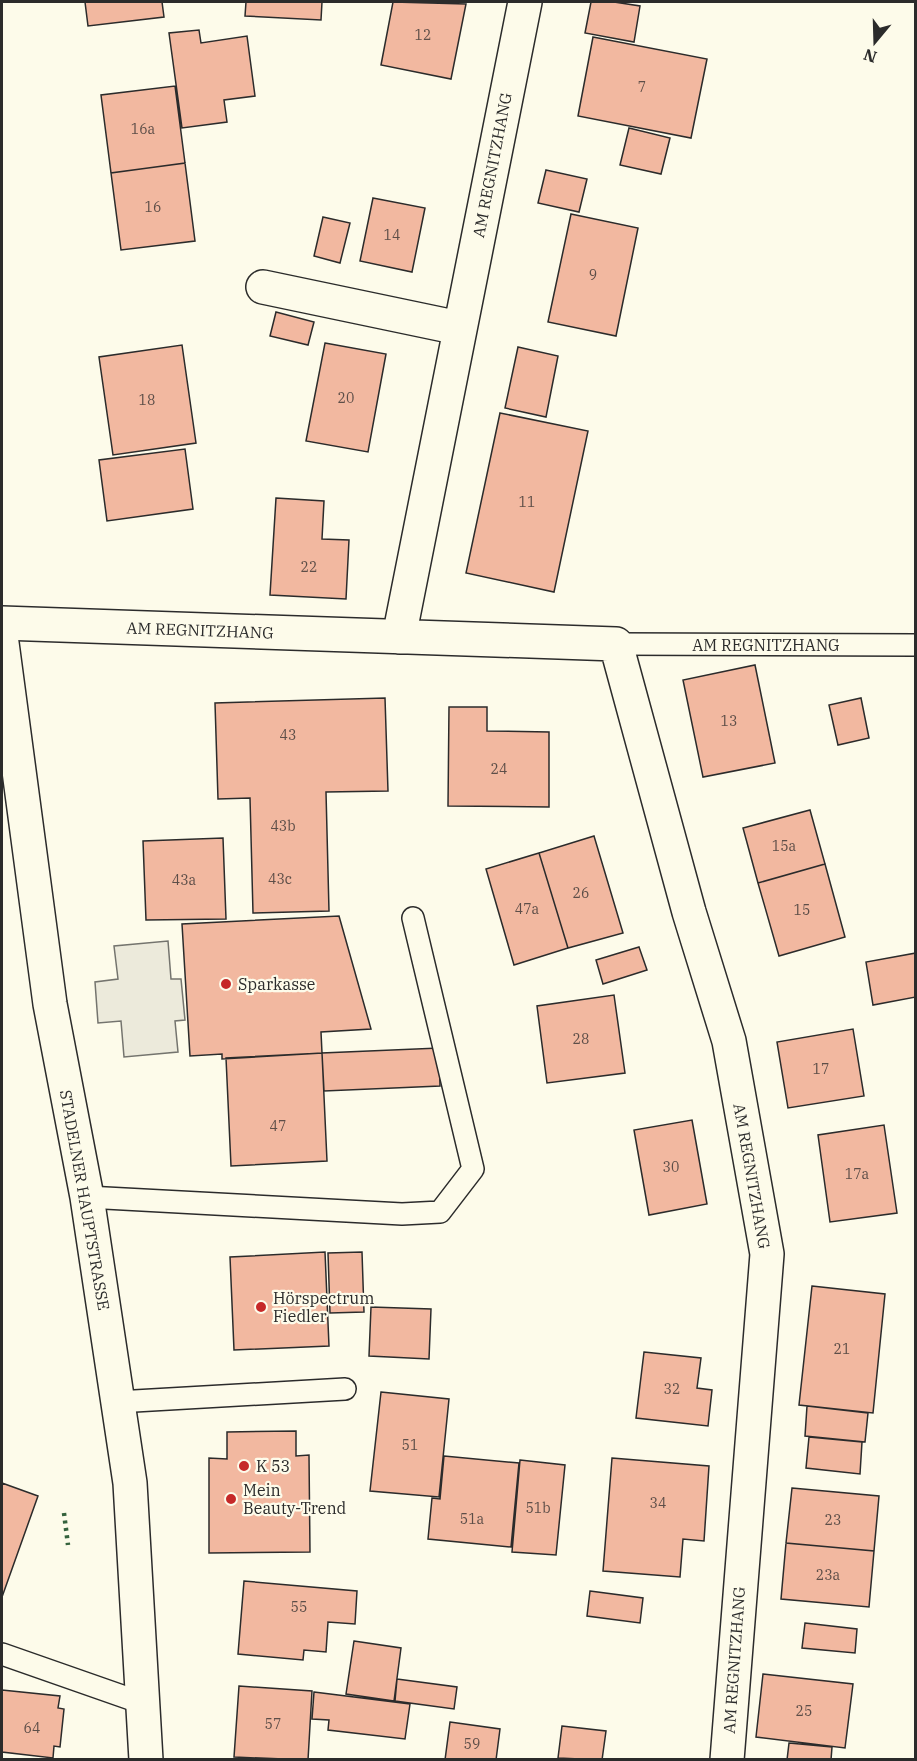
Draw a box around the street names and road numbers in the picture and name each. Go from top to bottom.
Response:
street label: AM REGNITZHANG [468,91,516,239]
street label: AM REGNITZHANG [126,617,274,643]
street label: AM REGNITZHANG [692,635,840,655]
street label: STADELNER HAUPTSTRASSE [56,1088,114,1312]
street label: AM REGNITZHANG [729,1102,775,1250]
street label: AM REGNITZHANG [719,1586,749,1734]

